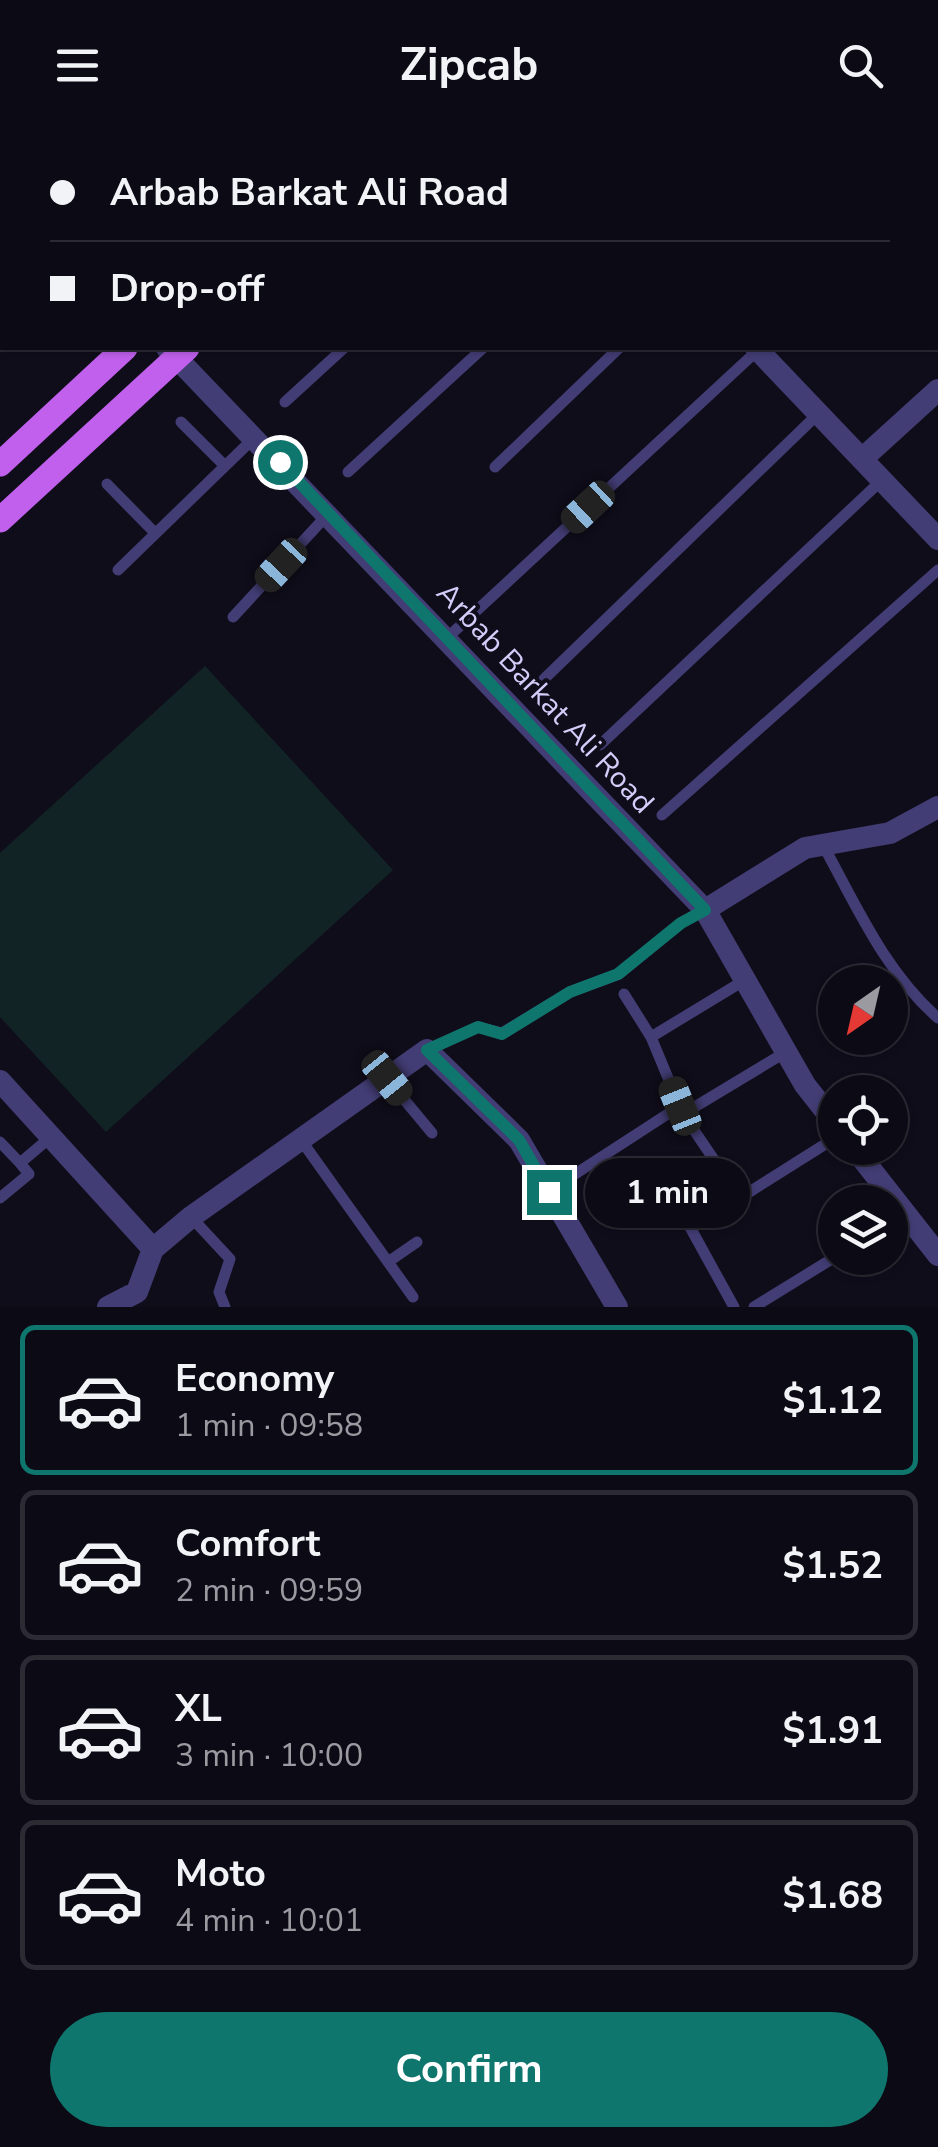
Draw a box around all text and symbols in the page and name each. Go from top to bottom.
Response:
text: Zipcab [400,35,538,96]
icon: menu [50,38,105,93]
icon: search [833,38,888,93]
text: Arbab Barkat Ali Road [110,167,509,218]
text: Drop-off [110,263,264,314]
route start [258,440,303,485]
car [556,476,620,538]
car [250,533,312,597]
street label: Arbab Barkat Ali Road [427,573,663,823]
north arrow [818,965,908,1055]
map controls [818,965,908,1275]
car [356,1045,418,1111]
car [655,1073,705,1139]
button: locate [818,1075,908,1165]
callout: 1 min [584,1157,749,1227]
route end [527,1170,572,1215]
text: 1 min [626,1171,709,1214]
button: layers [818,1185,908,1275]
text: Economy [175,1353,334,1404]
icon: car [55,1355,145,1445]
text: $1.12 [782,1375,883,1426]
text: 1 min · 09:58 [175,1404,363,1447]
text: Comfort [175,1518,320,1569]
icon: car [55,1520,145,1610]
text: $1.52 [782,1540,883,1591]
text: 2 min · 09:59 [175,1569,363,1612]
text: XL [175,1683,222,1734]
icon: car [55,1685,145,1775]
text: $1.91 [782,1705,883,1756]
text: 3 min · 10:00 [175,1734,363,1777]
text: Moto [175,1848,266,1899]
icon: car [55,1850,145,1940]
text: $1.68 [782,1870,883,1921]
text: 4 min · 10:01 [175,1899,363,1942]
button: Confirm [50,2012,888,2127]

